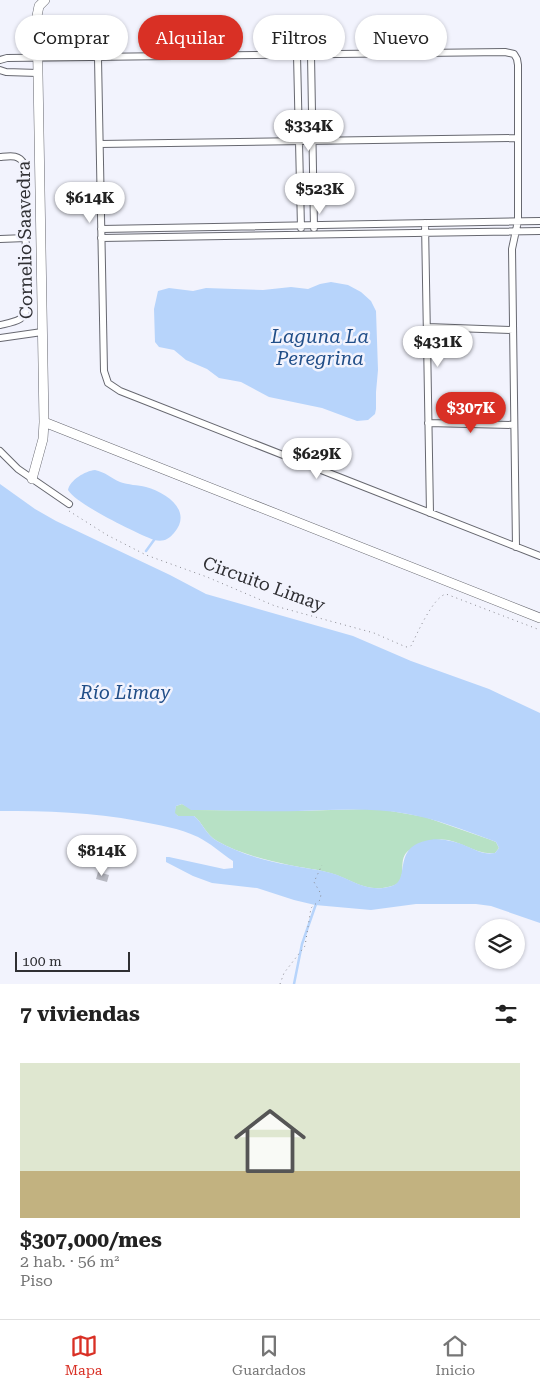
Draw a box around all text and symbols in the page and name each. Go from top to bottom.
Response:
chip: Comprar [15,15,128,60]
chip: Alquilar [138,15,243,60]
chip: Filtros [253,15,345,60]
chip: Nuevo [355,15,447,60]
pin: $334K [274,110,344,152]
text: $334K [285,116,333,135]
street label: Cornelio Saavedra [13,160,36,319]
pin: $523K [285,172,355,215]
text: $523K [296,179,344,198]
pin: $614K [55,182,125,224]
text: $614K [66,188,114,207]
water label: Laguna La Peregrina [270,325,369,370]
pin: $431K [403,326,473,368]
text: $431K [414,332,462,351]
pin: $307K [436,392,506,434]
text: $307K [447,398,495,417]
pin: $629K [282,438,352,480]
text: $629K [293,444,341,463]
street label: Circuito Limay [200,552,328,615]
water label: Río Limay [79,681,170,704]
pin: $814K [67,834,137,877]
text: $814K [78,841,126,860]
map controls [475,919,525,969]
button: layers [475,919,525,969]
scale bar [15,949,130,972]
text: 100 m [22,953,62,969]
icon: filters [492,1000,520,1028]
text: 7 viviendas [20,1002,140,1026]
icon: home [225,1096,315,1186]
text: $307,000/mes [20,1228,162,1252]
text: 2 hab. · 56 m² [20,1252,120,1271]
text: Piso [20,1271,53,1290]
tab: Mapa [65,1332,102,1378]
tab: Guardados [232,1332,306,1378]
tab: Inicio [435,1332,475,1378]

